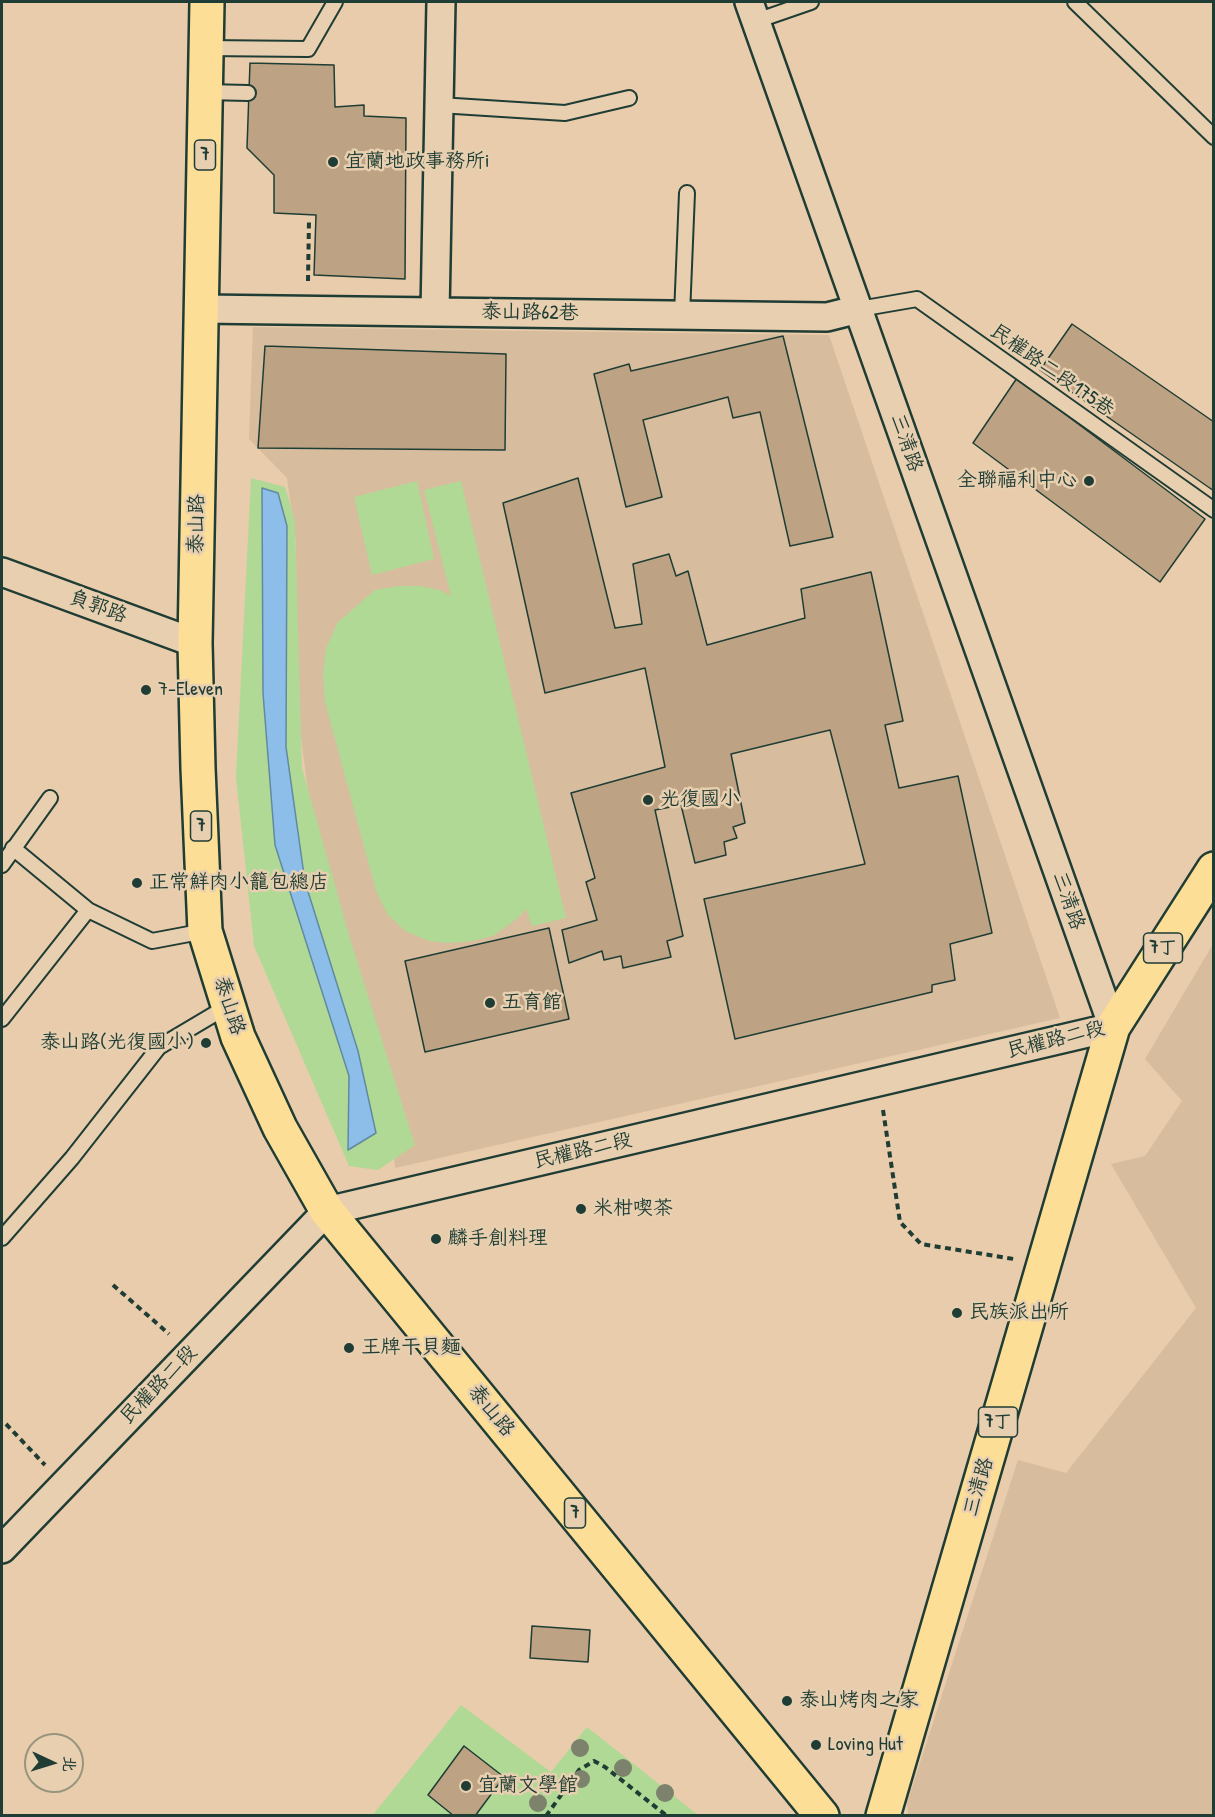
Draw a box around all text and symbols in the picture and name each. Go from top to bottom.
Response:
road number: 7 [194,140,216,170]
place label: 宜蘭地政事務所i [345,150,489,174]
marker: 宜蘭地政事務所i [326,155,340,169]
street label: 泰山路62巷 [481,300,579,326]
street label: 民權路二段175巷 [985,319,1119,423]
street label: 三清路 [885,411,927,475]
place label: 全聯福利中心 [957,469,1077,493]
marker: 全聯福利中心 [1082,474,1096,488]
street label: 泰山路 [184,494,210,554]
street label: 負郭路 [66,585,130,629]
place label: 7-Eleven [158,678,223,702]
marker: 7-Eleven [139,683,153,697]
place label: 光復國小 [660,788,740,812]
marker: 光復國小 [641,793,655,807]
road number: 7 [190,811,212,841]
street label: 三清路 [1047,869,1089,933]
place label: 正常鮮肉小籠包總店 [149,871,329,895]
marker: 正常鮮肉小籠包總店 [130,876,144,890]
road number: 7丁 [1144,933,1182,963]
street label: 泰山路 [208,974,250,1038]
place label: 五育館 [502,991,562,1015]
marker: 五育館 [483,996,497,1010]
street label: 民權路二段 [1005,1016,1107,1064]
place label: 泰山路(光復國小) [40,1031,194,1055]
marker: 泰山路(光復國小) [199,1036,213,1050]
street label: 民權路二段 [532,1128,634,1174]
place label: 米柑喫茶 [593,1197,673,1221]
marker: 米柑喫茶 [574,1202,588,1216]
place label: 麟手創料理 [448,1227,548,1251]
marker: 麟手創料理 [429,1232,443,1246]
place label: 民族派出所 [969,1301,1069,1325]
marker: 民族派出所 [950,1306,964,1320]
place label: 王牌干貝麵 [361,1336,461,1360]
street label: 民權路二段 [116,1341,202,1429]
marker: 王牌干貝麵 [342,1341,356,1355]
street label: 泰山路 [463,1380,519,1442]
road number: 7丁 [978,1407,1018,1437]
street label: 三清路 [959,1455,999,1519]
road number: 7 [564,1498,586,1528]
place label: 泰山烤肉之家 [799,1689,919,1713]
marker: 泰山烤肉之家 [780,1694,794,1708]
north arrow [24,1733,84,1793]
place label: Loving Hut [828,1733,903,1757]
marker: Loving Hut [809,1738,823,1752]
text: 北 [58,1755,81,1773]
place label: 宜蘭文學館 [478,1774,578,1798]
marker: 宜蘭文學館 [459,1779,473,1793]

